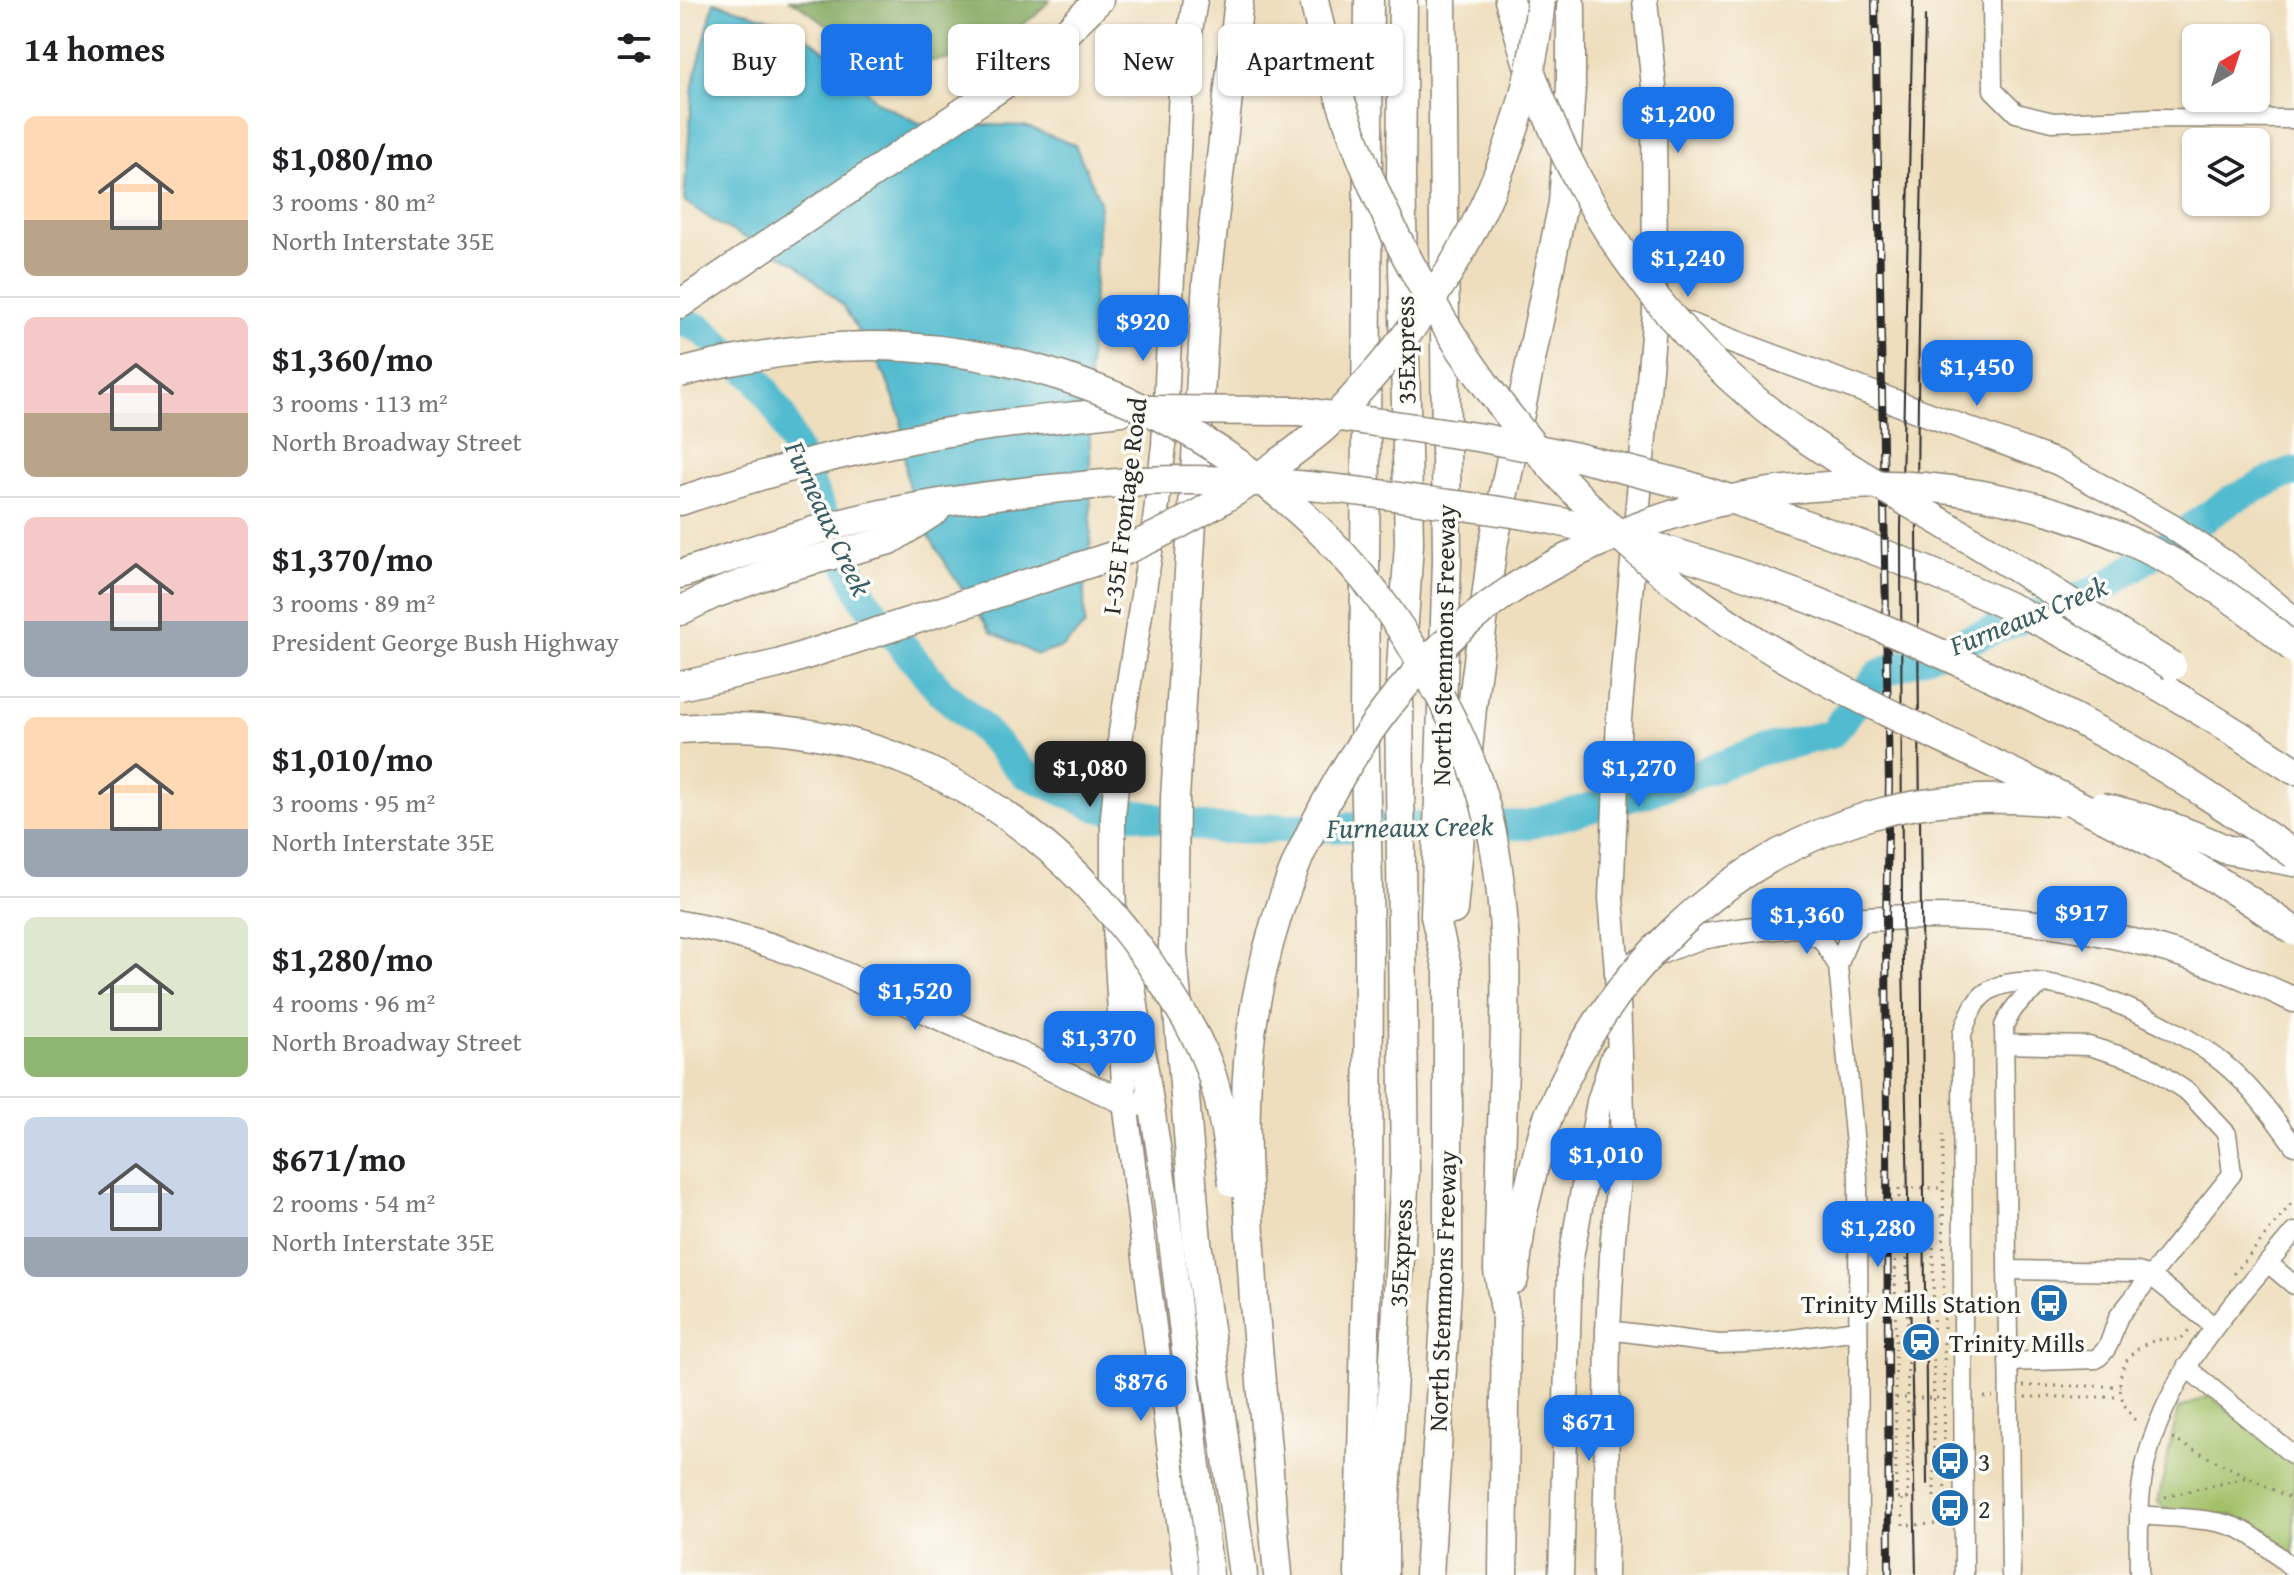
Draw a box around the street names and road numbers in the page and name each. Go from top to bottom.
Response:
street label: 35Express [1385,295,1425,405]
street label: I-35E Frontage Road [1091,395,1157,617]
street label: North Stemmons Freeway [1421,504,1465,786]
street label: North Stemmons Freeway [1418,1150,1466,1432]
street label: 35Express [1378,1198,1422,1308]

